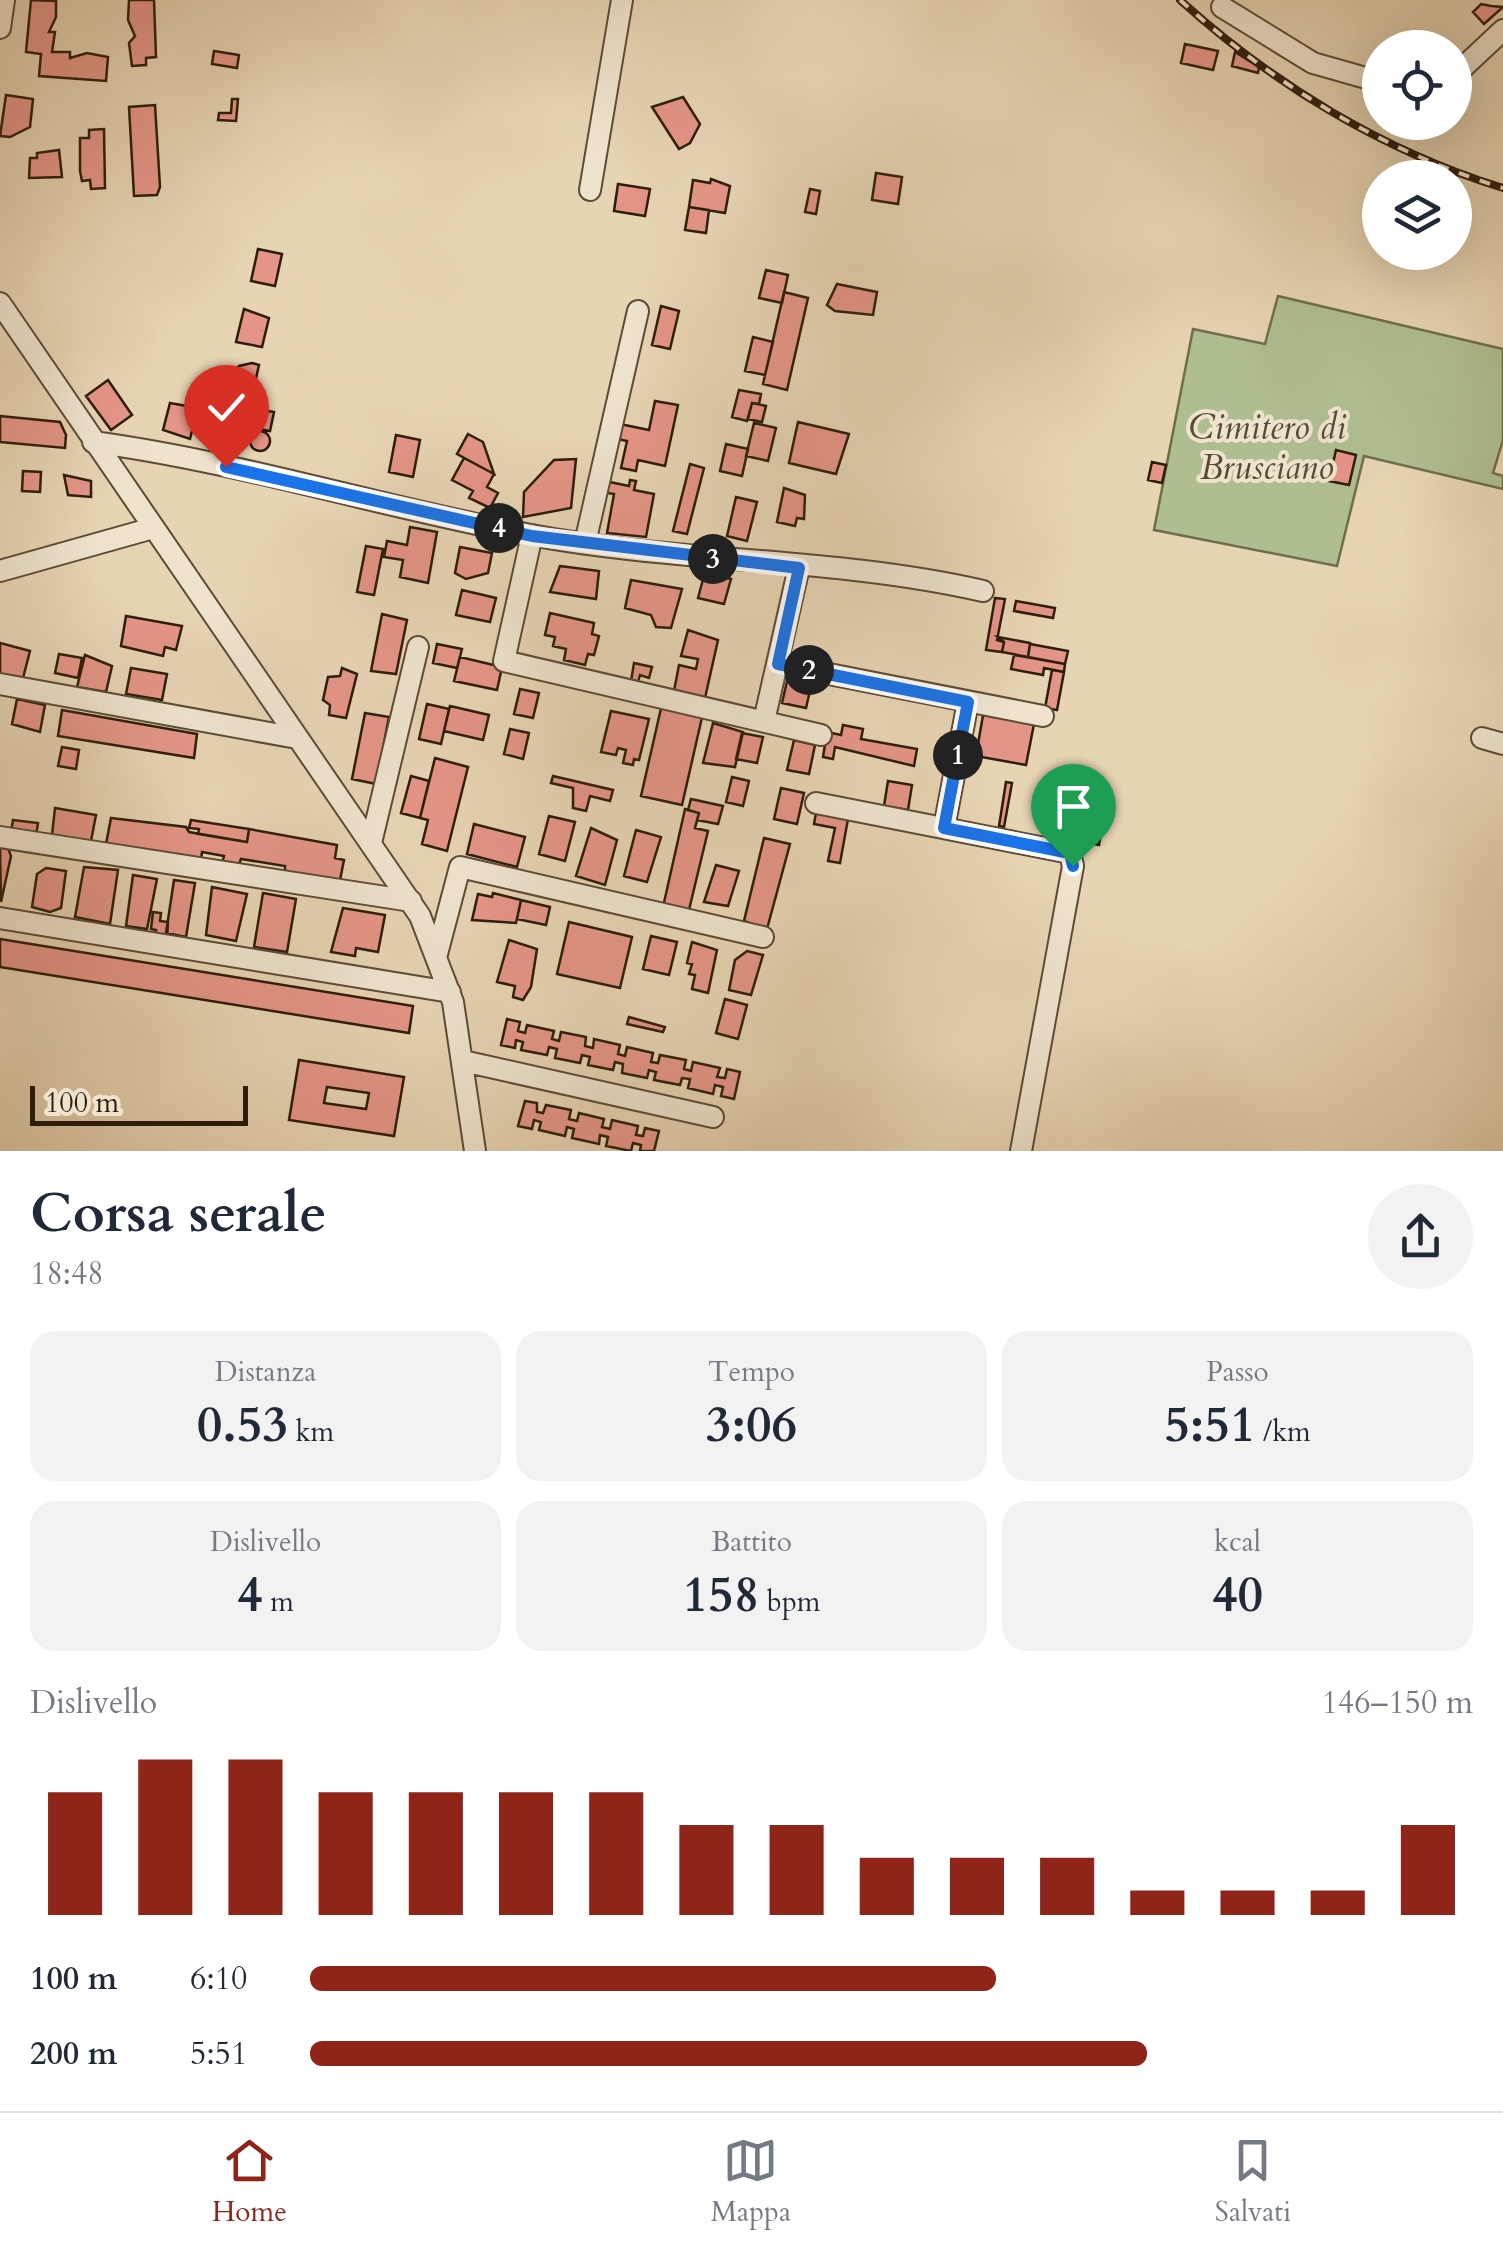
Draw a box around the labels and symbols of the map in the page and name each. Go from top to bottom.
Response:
pin [184,365,269,468]
park label: Cimitero di Brusciano [1188,404,1346,492]
pin: 4 [474,503,524,553]
pin: 3 [688,534,738,584]
pin: 2 [784,645,834,695]
pin: 1 [933,730,983,780]
pin [1031,764,1116,867]
scale bar [30,1081,248,1126]

